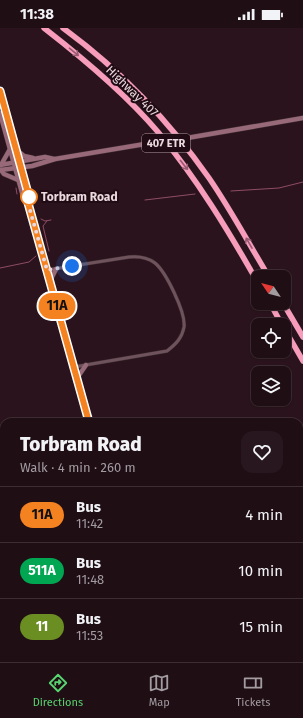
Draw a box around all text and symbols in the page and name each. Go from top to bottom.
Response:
text: 11:38 [20,5,54,23]
one-way arrow [69,48,79,57]
street label: Highway 407 [103,63,161,119]
road number: 407 ETR [142,134,190,152]
one-way arrow [179,160,188,171]
marker: Torbram Road [20,188,38,206]
place label: Torbram Road [41,190,118,204]
one-way arrow [245,237,253,249]
your location [62,256,82,276]
north arrow [251,270,291,310]
map controls [251,270,291,406]
line badge: 11A [34,293,80,319]
text: 11A [47,297,68,314]
button: locate [251,318,291,358]
button: layers [251,366,291,406]
button: heart [241,431,283,473]
text: Torbram Road [20,433,142,456]
text: Walk · 4 min · 260 m [20,460,136,475]
text: Bus [76,498,101,516]
text: 11A [32,506,53,523]
text: 4 min [245,506,283,524]
text: 11:42 [76,516,103,531]
text: Bus [76,554,101,572]
text: 511A [28,562,56,579]
text: 10 min [238,562,283,580]
text: 11:48 [76,572,104,587]
text: Bus [76,610,101,628]
text: 11 [36,618,48,635]
text: 15 min [239,618,283,636]
text: 11:53 [76,628,103,643]
tab: Directions [33,672,83,709]
tab: Map [148,672,170,709]
tab: Tickets [236,672,270,709]

